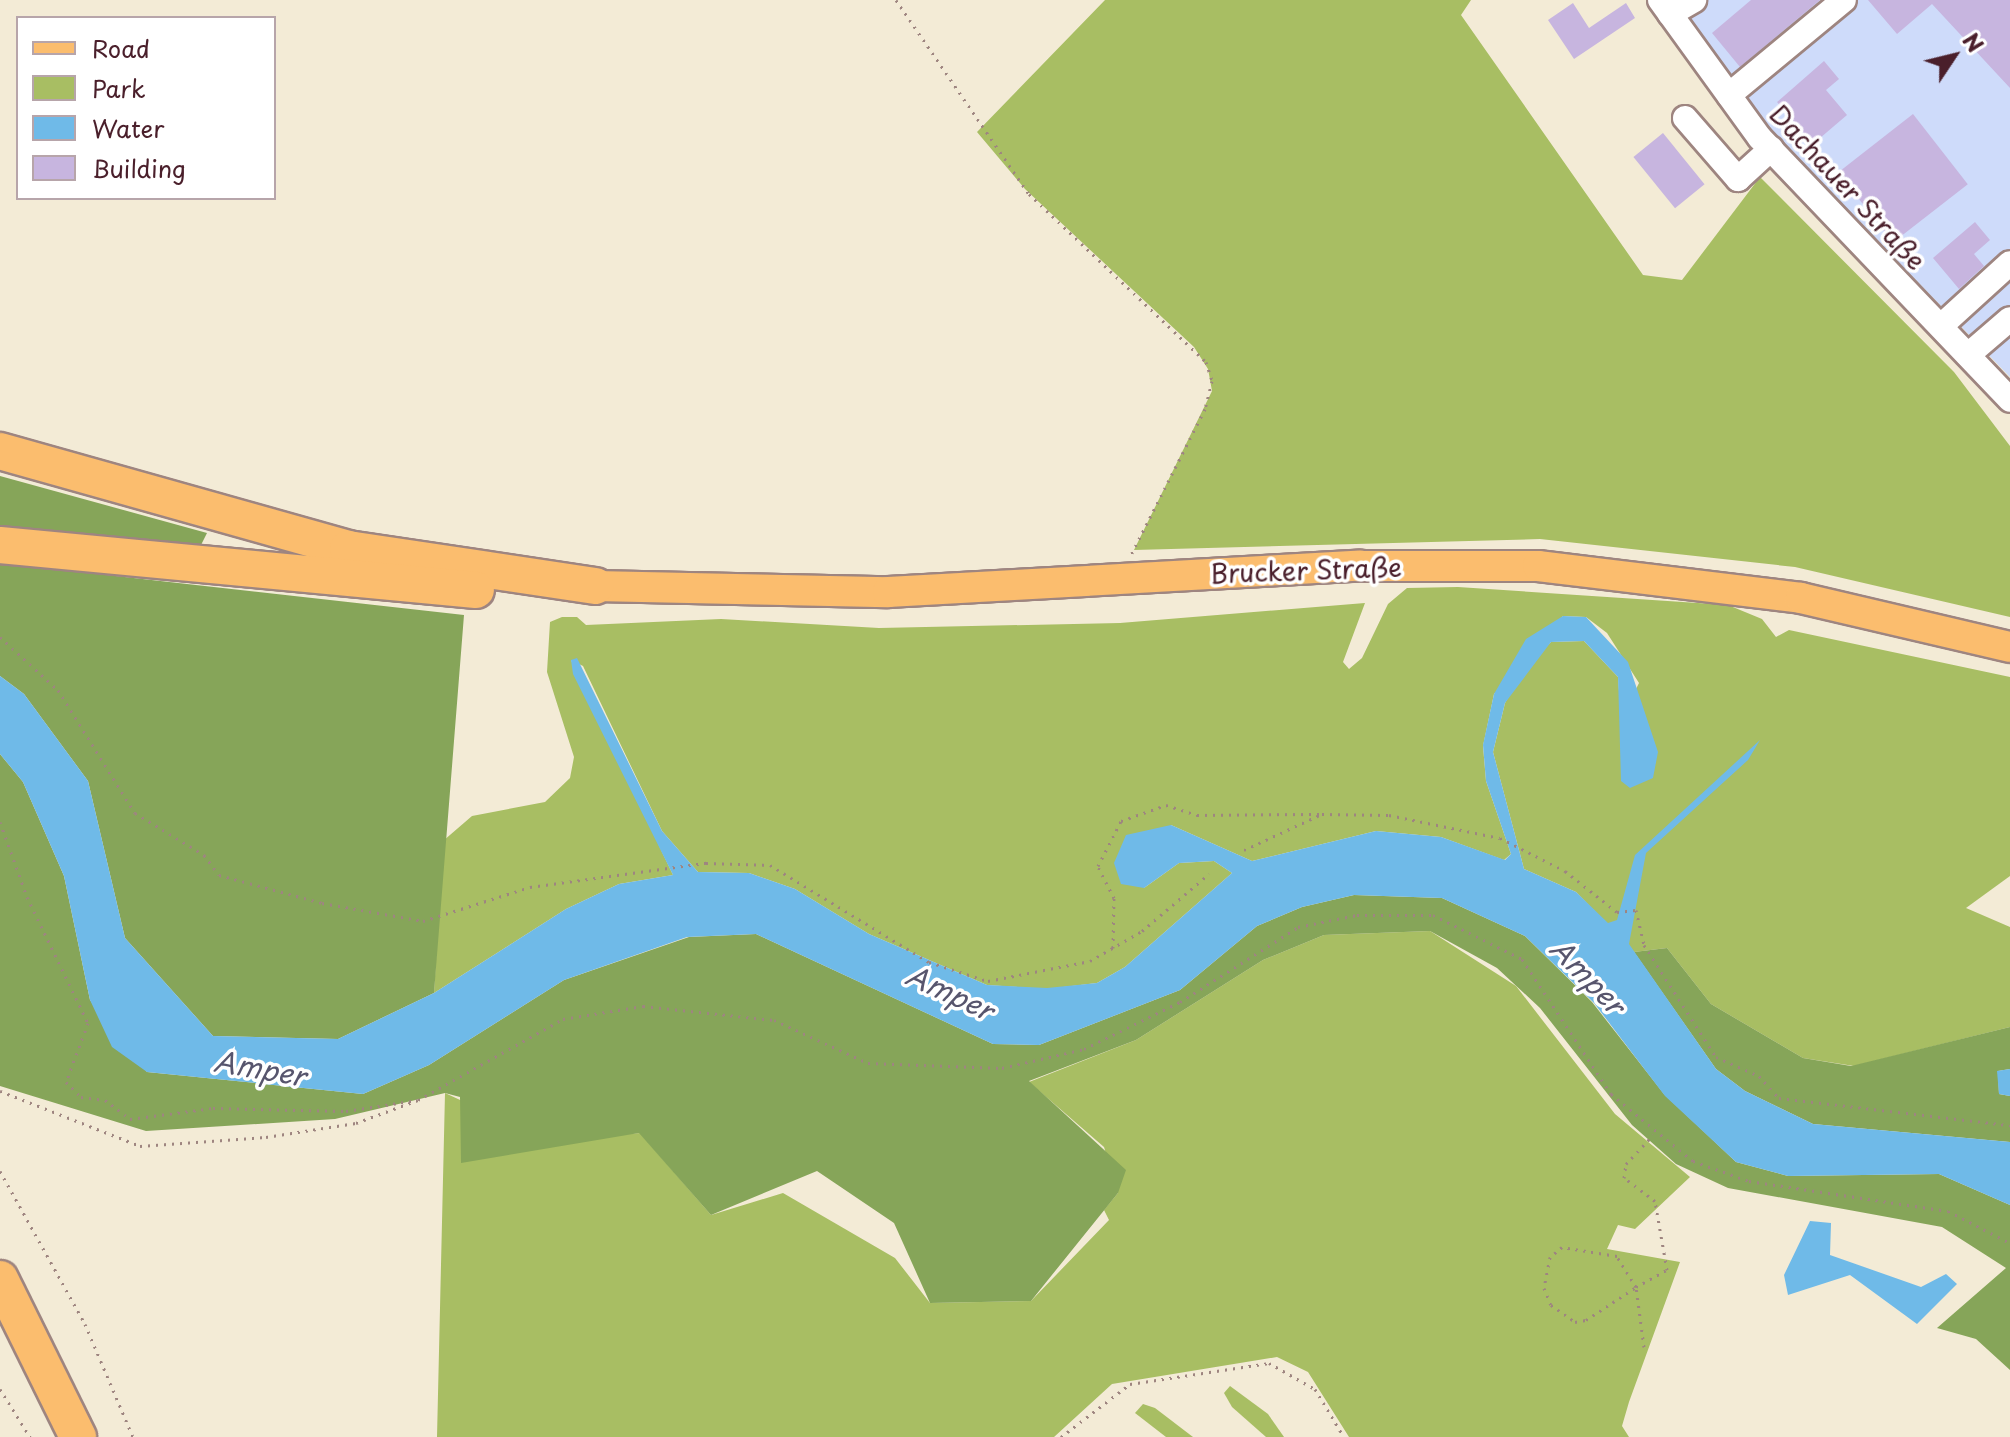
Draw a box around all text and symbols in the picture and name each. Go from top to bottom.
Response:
legend [16,16,276,200]
north arrow [1914,16,1994,96]
text: N [1956,25,1993,59]
text: Road [92,30,150,66]
text: Park [92,70,146,106]
street label: Dachauer Straße [1763,97,1933,277]
text: Water [92,110,164,146]
text: Building [92,150,186,186]
street label: Brucker Straße [1209,551,1403,589]
water label: Amper [1544,931,1632,1021]
water label: Amper [901,957,999,1027]
water label: Amper [212,1043,308,1093]

